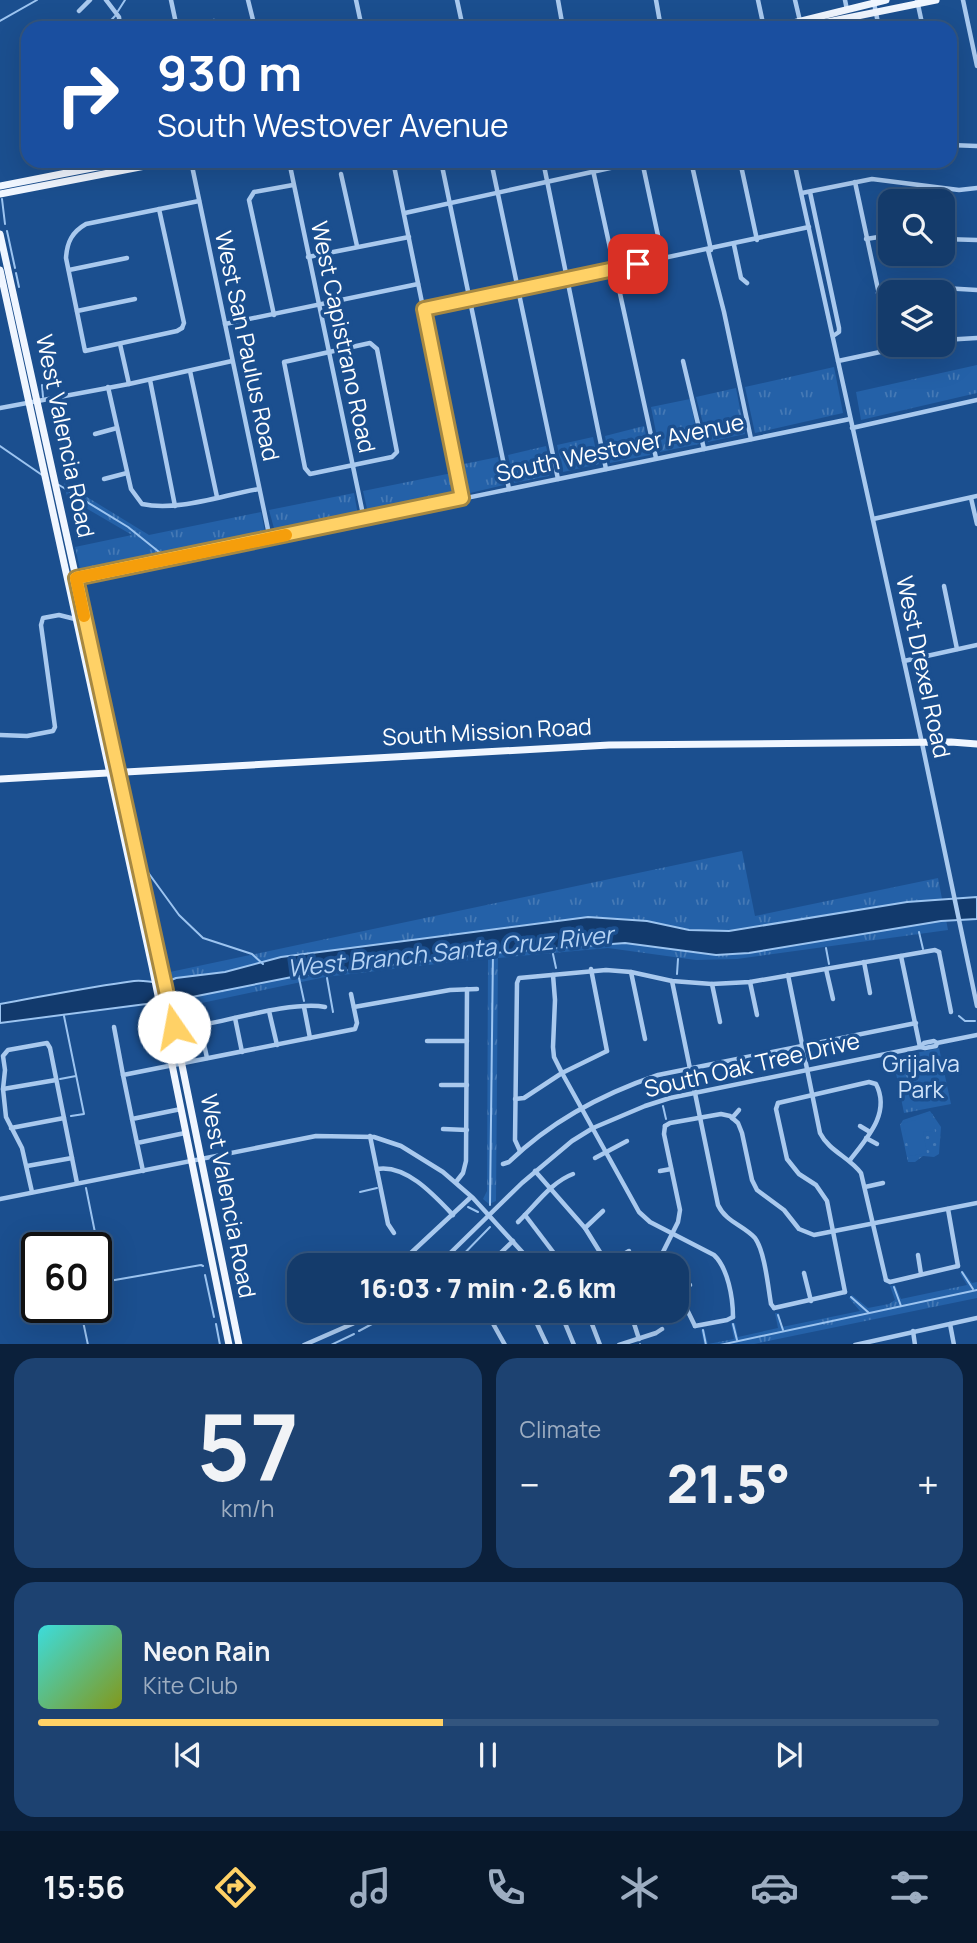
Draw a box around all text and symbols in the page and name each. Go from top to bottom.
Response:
text: 930 m [157,39,302,106]
icon: right [42,49,133,140]
text: South Westover Avenue [157,103,509,147]
map controls [878,189,955,357]
button: search [878,189,955,266]
street label: West Capistrano Road [304,218,384,455]
street label: West San Paulus Road [208,228,288,464]
pin [608,234,668,294]
icon: arrive [619,245,657,283]
button: layers [878,280,955,357]
street label: West Valencia Road [29,331,103,540]
street label: South Westover Avenue [493,405,747,489]
street label: West Drexel Road [889,573,959,761]
street label: South Mission Road [381,710,592,752]
water label: West Branch Santa Cruz River [285,917,618,984]
position arrow [137,990,211,1064]
street label: South Oak Tree Drive [641,1024,863,1104]
park label: Grijalva Park [882,1047,960,1105]
street label: West Valencia Road [194,1091,264,1300]
speed limit sign: 60 [21,1232,112,1323]
text: 16:03 · 7 min · 2.6 km [360,1270,616,1306]
text: 57 [197,1384,299,1508]
text: Climate [520,1413,601,1445]
text: 21.5° [667,1448,790,1519]
text: − [520,1458,540,1510]
text: + [917,1458,939,1510]
text: km/h [221,1492,275,1524]
text: Neon Rain [143,1633,271,1669]
text: Kite Club [143,1669,238,1701]
icon: previous [169,1736,207,1774]
icon: pause [469,1736,507,1774]
icon: next [770,1736,808,1774]
icon: directions [211,1863,260,1912]
icon: music [346,1863,395,1912]
icon: phone [481,1863,530,1912]
icon: climate [615,1863,664,1912]
icon: car [750,1863,799,1912]
icon: filters [885,1863,934,1912]
text: 15:56 [43,1865,125,1909]

